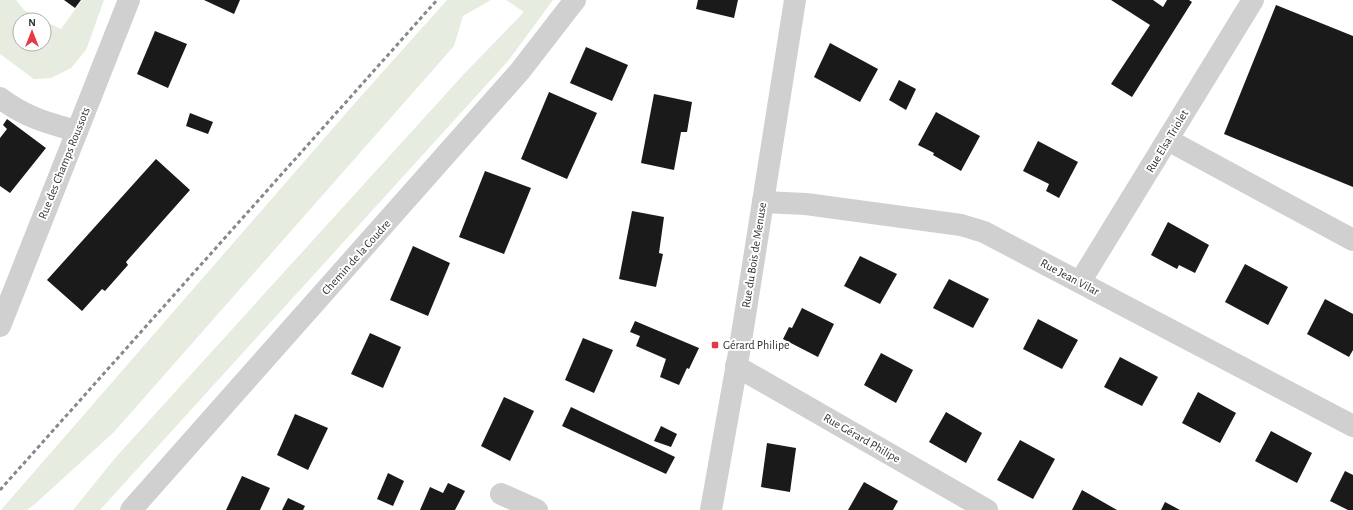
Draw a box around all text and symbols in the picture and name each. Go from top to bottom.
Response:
north arrow [12,12,52,52]
text: N [28,17,36,28]
street label: Rue des Champs Roussots [36,105,92,221]
street label: Rue Elsa Triolet [1144,107,1190,174]
street label: Rue du Bois de Menuse [740,201,768,309]
street label: Chemin de la Coudre [319,217,393,297]
street label: Rue Jean Vilar [1039,257,1101,298]
place label: Gérard Philipe [723,339,790,351]
marker: Gérard Philipe [710,340,720,350]
street label: Rue Gérard Philipe [821,411,903,465]

